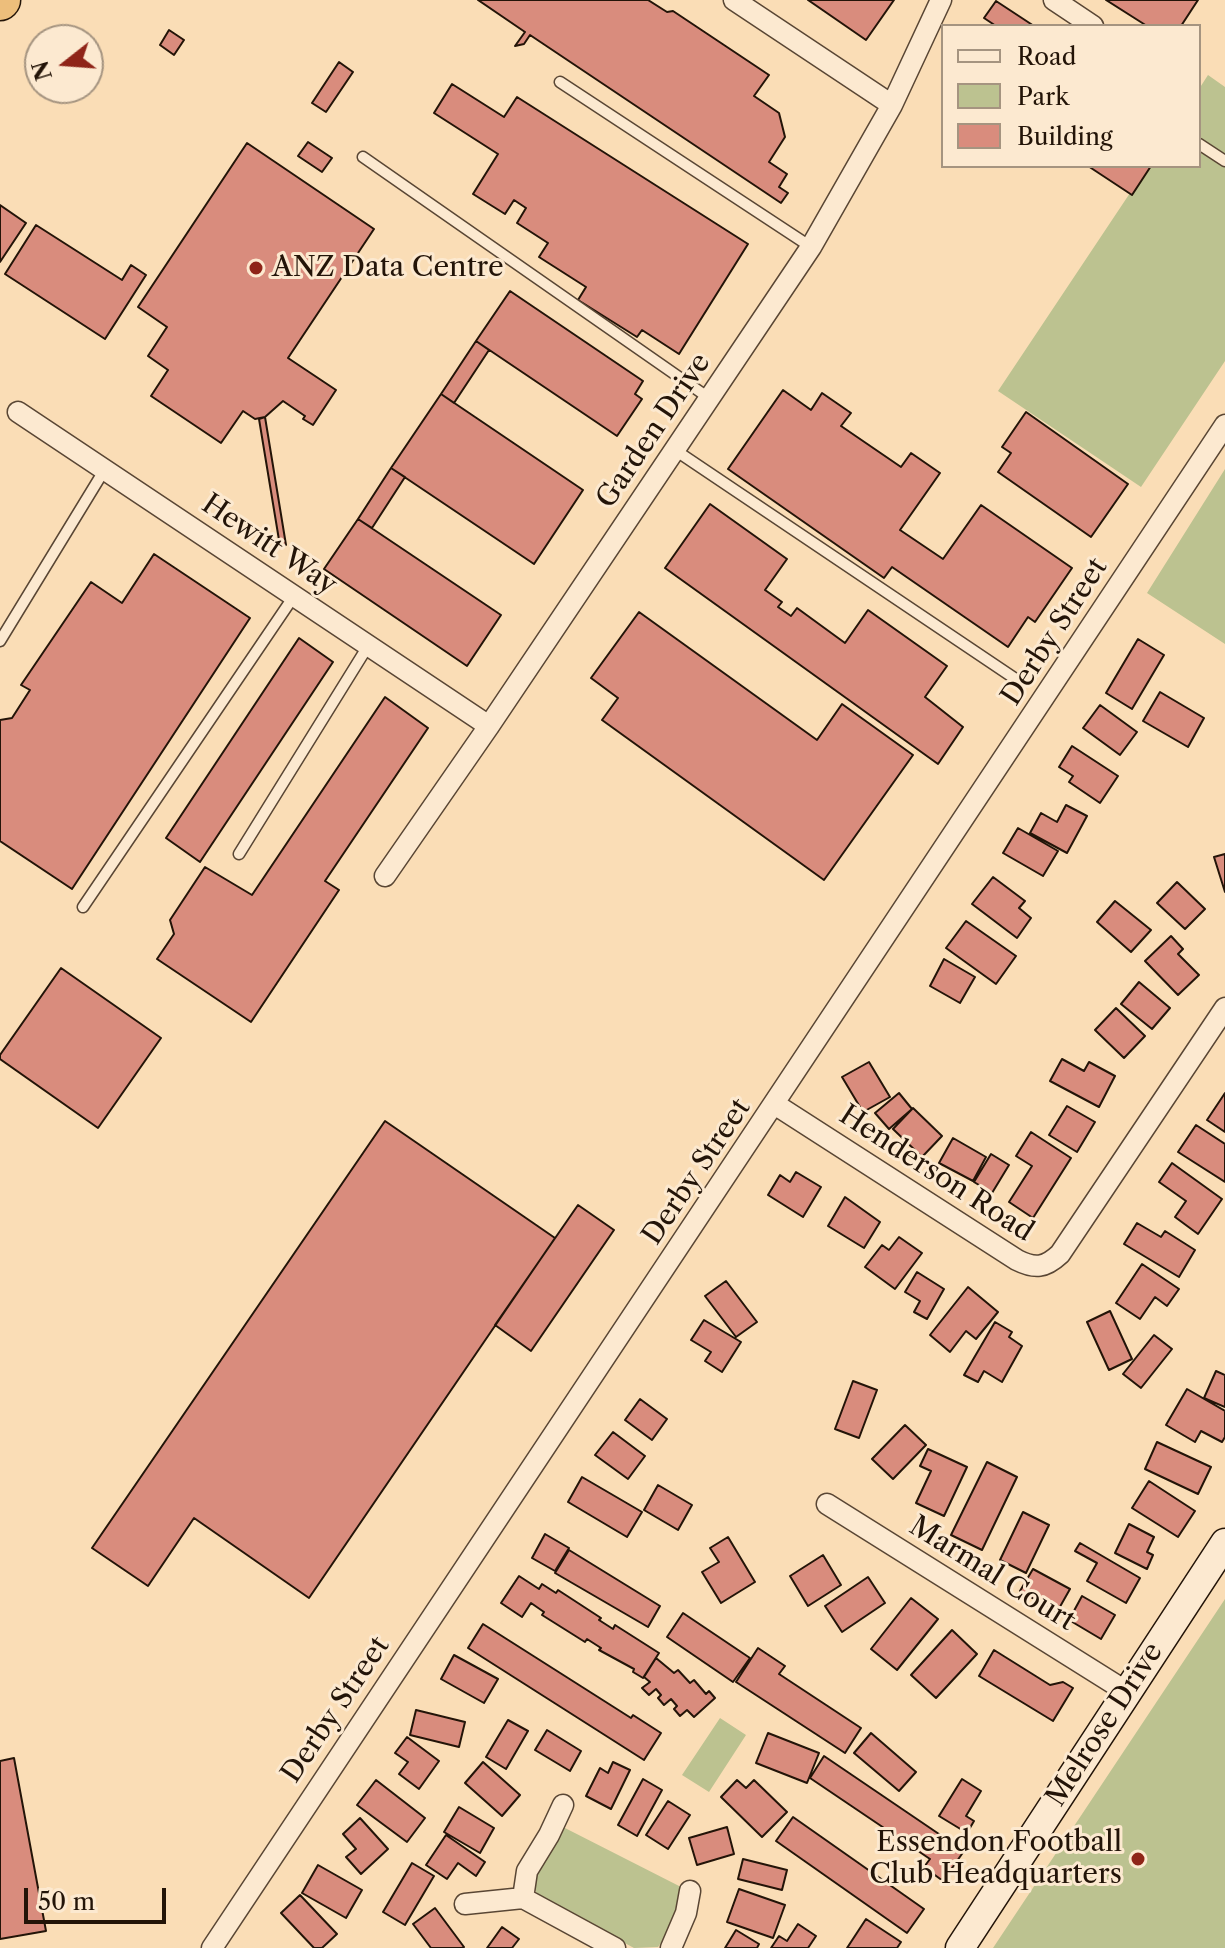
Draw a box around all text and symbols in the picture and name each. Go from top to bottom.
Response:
north arrow [24,24,104,104]
legend [941,24,1201,168]
text: Road [1017,42,1076,71]
text: N [27,57,58,84]
text: Park [1017,82,1069,111]
text: Building [1017,122,1113,151]
place label: ANZ Data Centre [272,251,504,285]
marker: ANZ Data Centre [247,259,265,277]
street label: Garden Drive [590,347,718,515]
street label: Hewitt Way [195,488,343,602]
street label: Derby Street [995,552,1115,712]
street label: Derby Street [636,1093,758,1251]
street label: Henderson Road [833,1099,1039,1249]
street label: Marmal Court [903,1510,1081,1638]
street label: Derby Street [275,1631,397,1789]
street label: Melrose Drive [1040,1637,1170,1813]
place label: Essendon Football Club Headquarters [869,1826,1122,1892]
marker: Essendon Football Club Headquarters [1129,1850,1147,1868]
scale bar [28,1872,170,1922]
text: 50 m [38,1887,95,1916]

